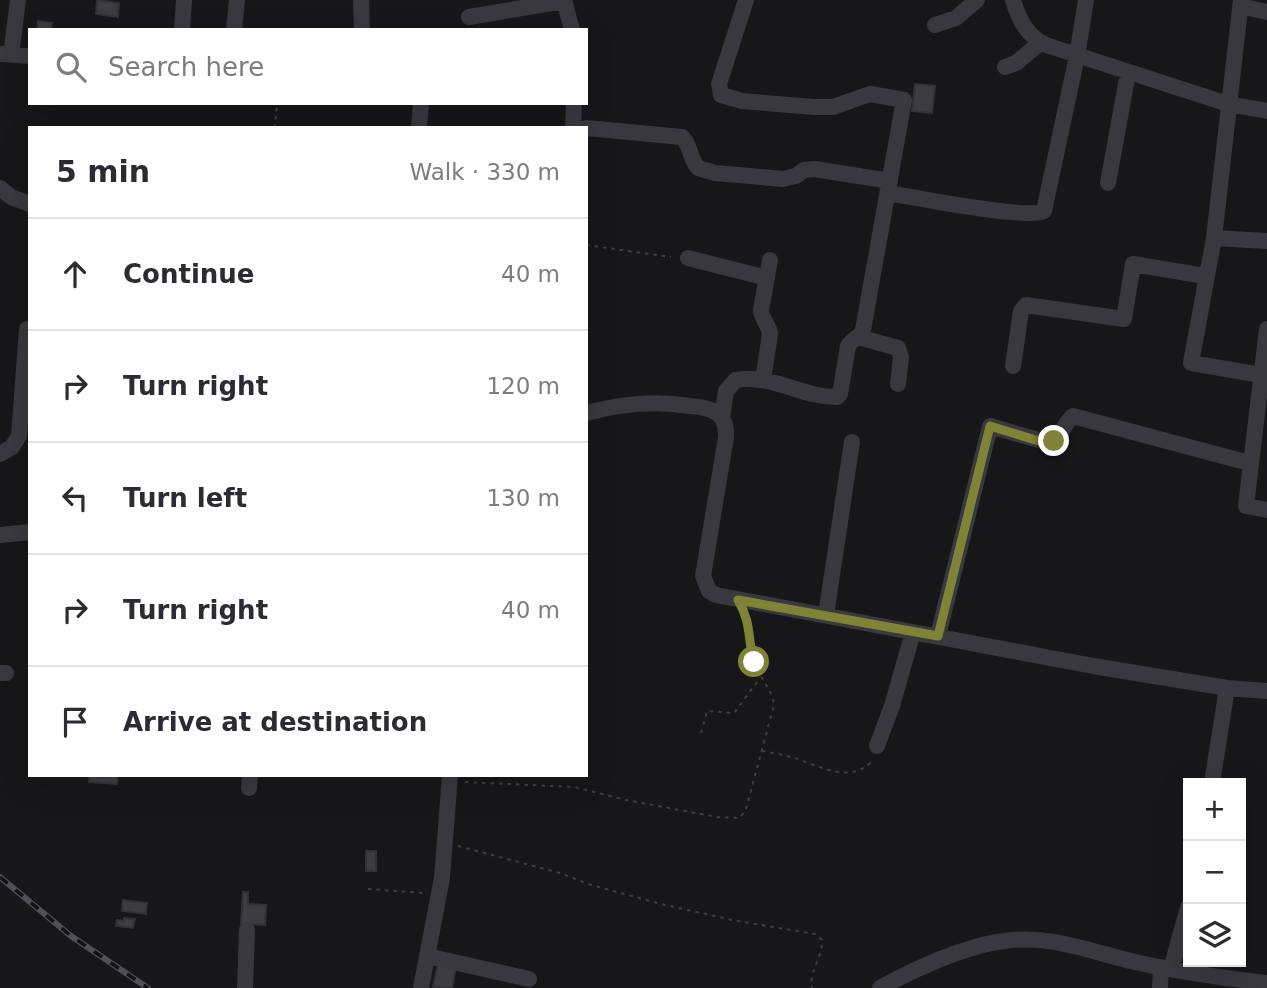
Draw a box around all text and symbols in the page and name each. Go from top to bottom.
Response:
search box [28,28,588,105]
icon: search [52,48,90,86]
text: Search here [108,52,264,82]
text: 5 min [56,154,150,189]
text: Walk · 330 m [409,159,560,185]
icon: ahead [56,255,94,293]
text: Continue [123,259,254,289]
text: 40 m [501,261,560,287]
icon: right [56,367,94,405]
text: Turn right [123,371,268,401]
text: 120 m [486,373,560,399]
route end [1038,425,1069,456]
icon: left [56,479,94,517]
text: Turn left [123,483,247,513]
text: 130 m [486,485,560,511]
icon: right [56,591,94,629]
text: Turn right [123,595,268,625]
text: 40 m [501,597,560,623]
route start [738,646,769,677]
icon: arrive [56,703,94,741]
text: Arrive at destination [123,707,427,737]
map controls [1183,778,1246,967]
button: + [1183,778,1246,841]
button: − [1183,841,1246,904]
button: layers [1183,904,1246,967]

